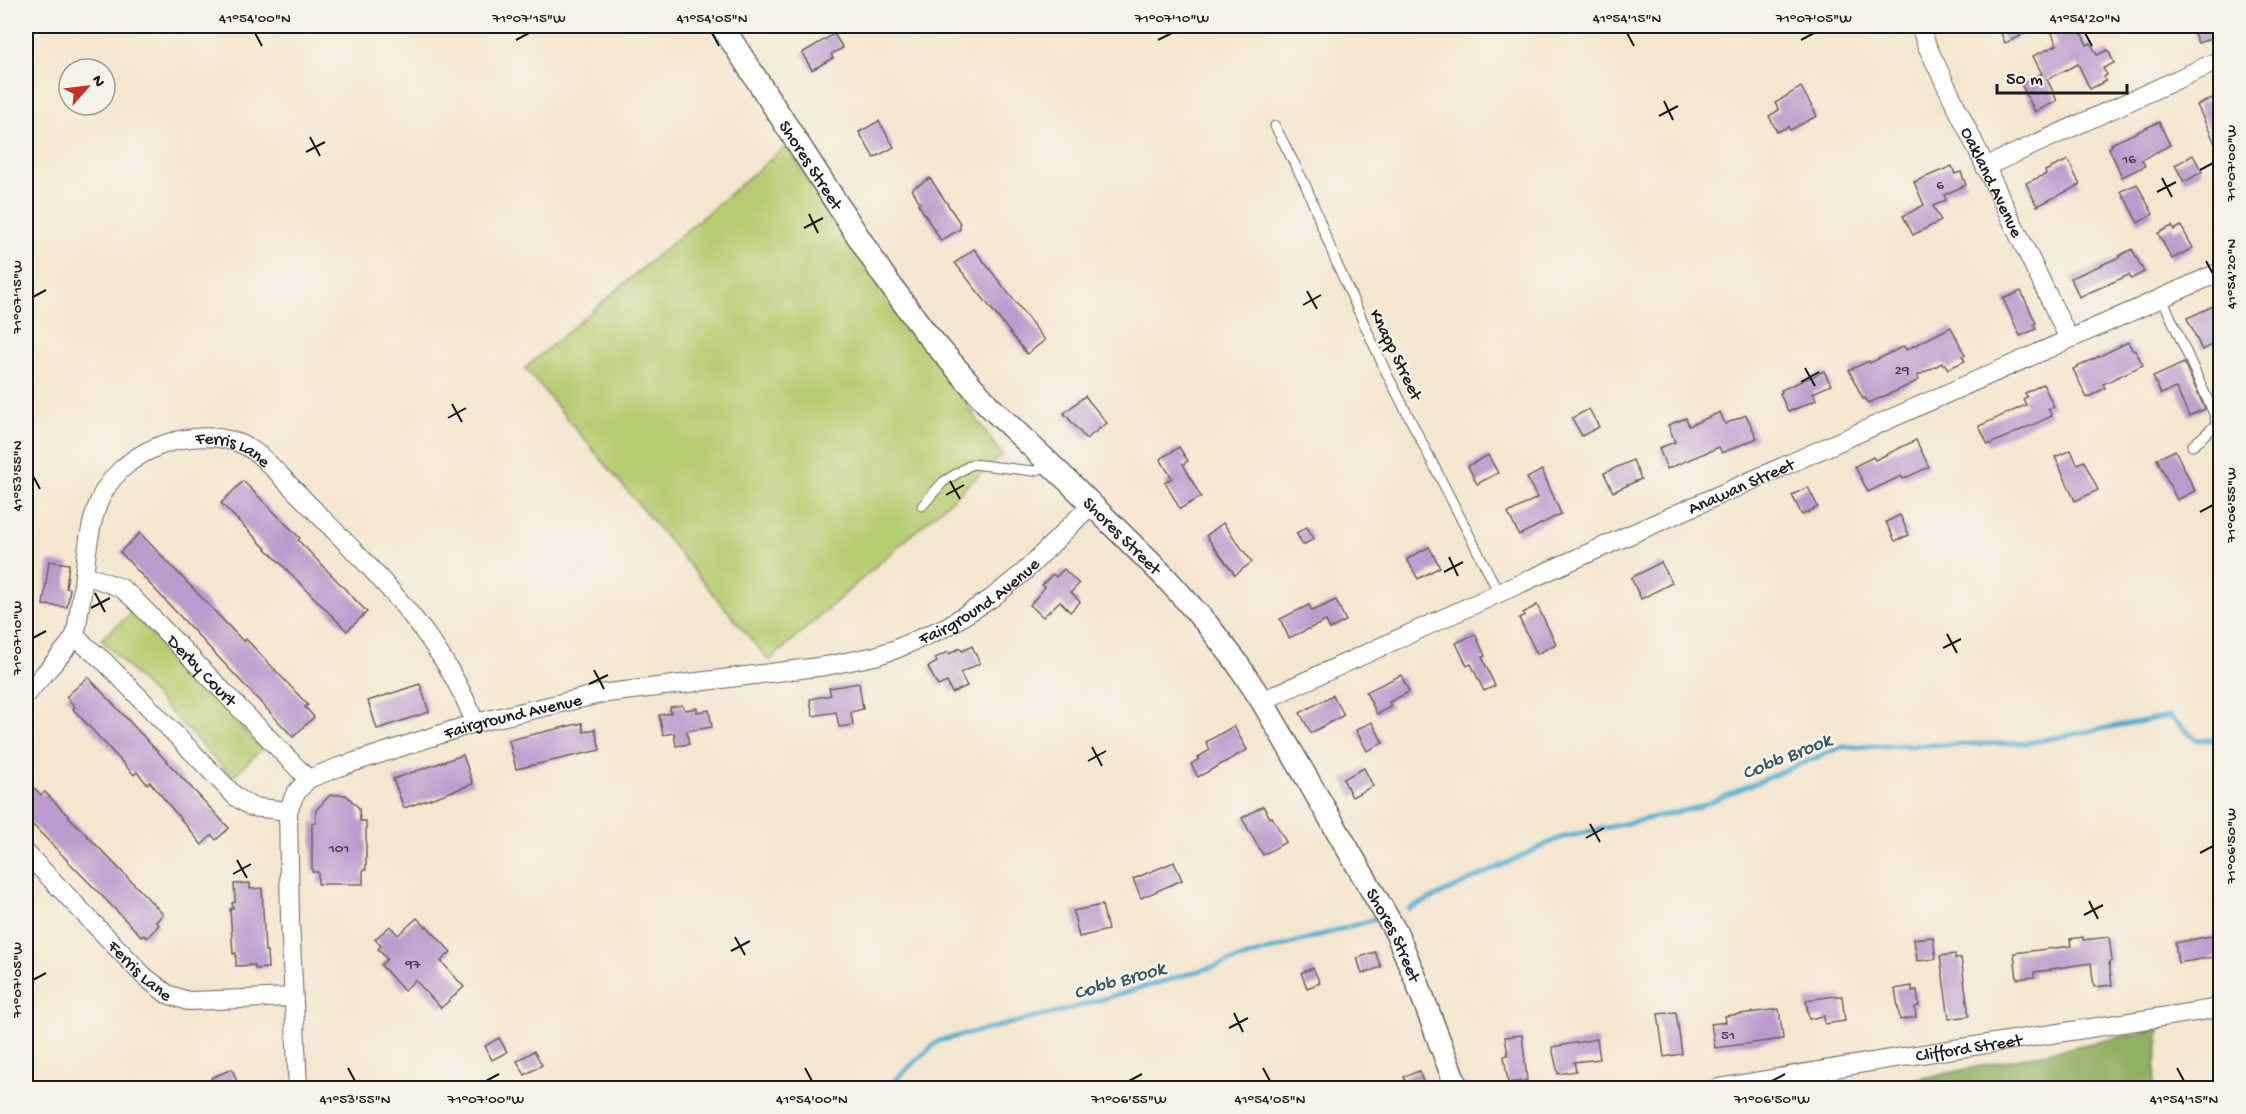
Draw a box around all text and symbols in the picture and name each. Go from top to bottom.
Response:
text: 41°54'00"N [219,10,291,28]
text: 71°07'15"W [491,10,566,28]
text: 41°54'05"N [676,10,748,28]
text: 71°07'10"W [1134,10,1209,28]
text: 41°54'15"N [1593,10,1662,28]
text: 71°07'05"W [1775,10,1852,28]
text: 41°54'20"N [2050,10,2121,28]
north arrow [57,57,117,117]
scale bar [1997,57,2128,95]
text: 50 m [2006,70,2043,91]
text: N [86,73,108,91]
street label: Shores Street [773,117,847,216]
street label: Oakland Avenue [1955,124,2027,242]
text: 71°07'00"W [2223,124,2241,202]
house number: 16 [2121,151,2136,169]
house number: 6 [1936,177,1944,195]
text: 41°54'20"N [2223,238,2241,309]
text: 71°07'15"W [9,260,27,335]
street label: Knapp Street [1364,306,1426,405]
house number: 29 [1895,362,1910,380]
street label: Ferris Lane [194,429,274,474]
text: 41°53'55"N [9,440,27,512]
street label: Anawan Street [1685,454,1800,520]
text: 71°06'55"W [2223,467,2241,544]
street label: Shores Street [1077,494,1166,581]
street label: Fairground Avenue [915,554,1045,651]
text: 71°07'10"W [9,601,27,676]
street label: Derby Court [161,631,241,713]
street label: Fairground Avenue [441,690,585,746]
water label: Cobb Brook [1739,729,1837,787]
text: 71°06'50"W [2223,808,2241,885]
house number: 101 [328,840,349,858]
street label: Shores Street [1360,885,1424,987]
street label: Ferris Lane [102,936,176,1008]
text: 71°07'05"W [9,942,27,1019]
house number: 97 [404,956,422,974]
water label: Cobb Brook [1072,958,1170,1006]
house number: 51 [1721,1027,1735,1045]
street label: Clifford Street [1914,1030,2025,1068]
text: 41°53'55"N [319,1091,391,1109]
text: 71°07'00"W [447,1091,525,1109]
text: 41°54'00"N [776,1091,848,1109]
text: 71°06'55"W [1090,1091,1167,1109]
text: 41°54'05"N [1234,1091,1306,1109]
text: 71°06'50"W [1733,1091,1810,1109]
text: 41°54'15"N [2150,1091,2219,1109]

